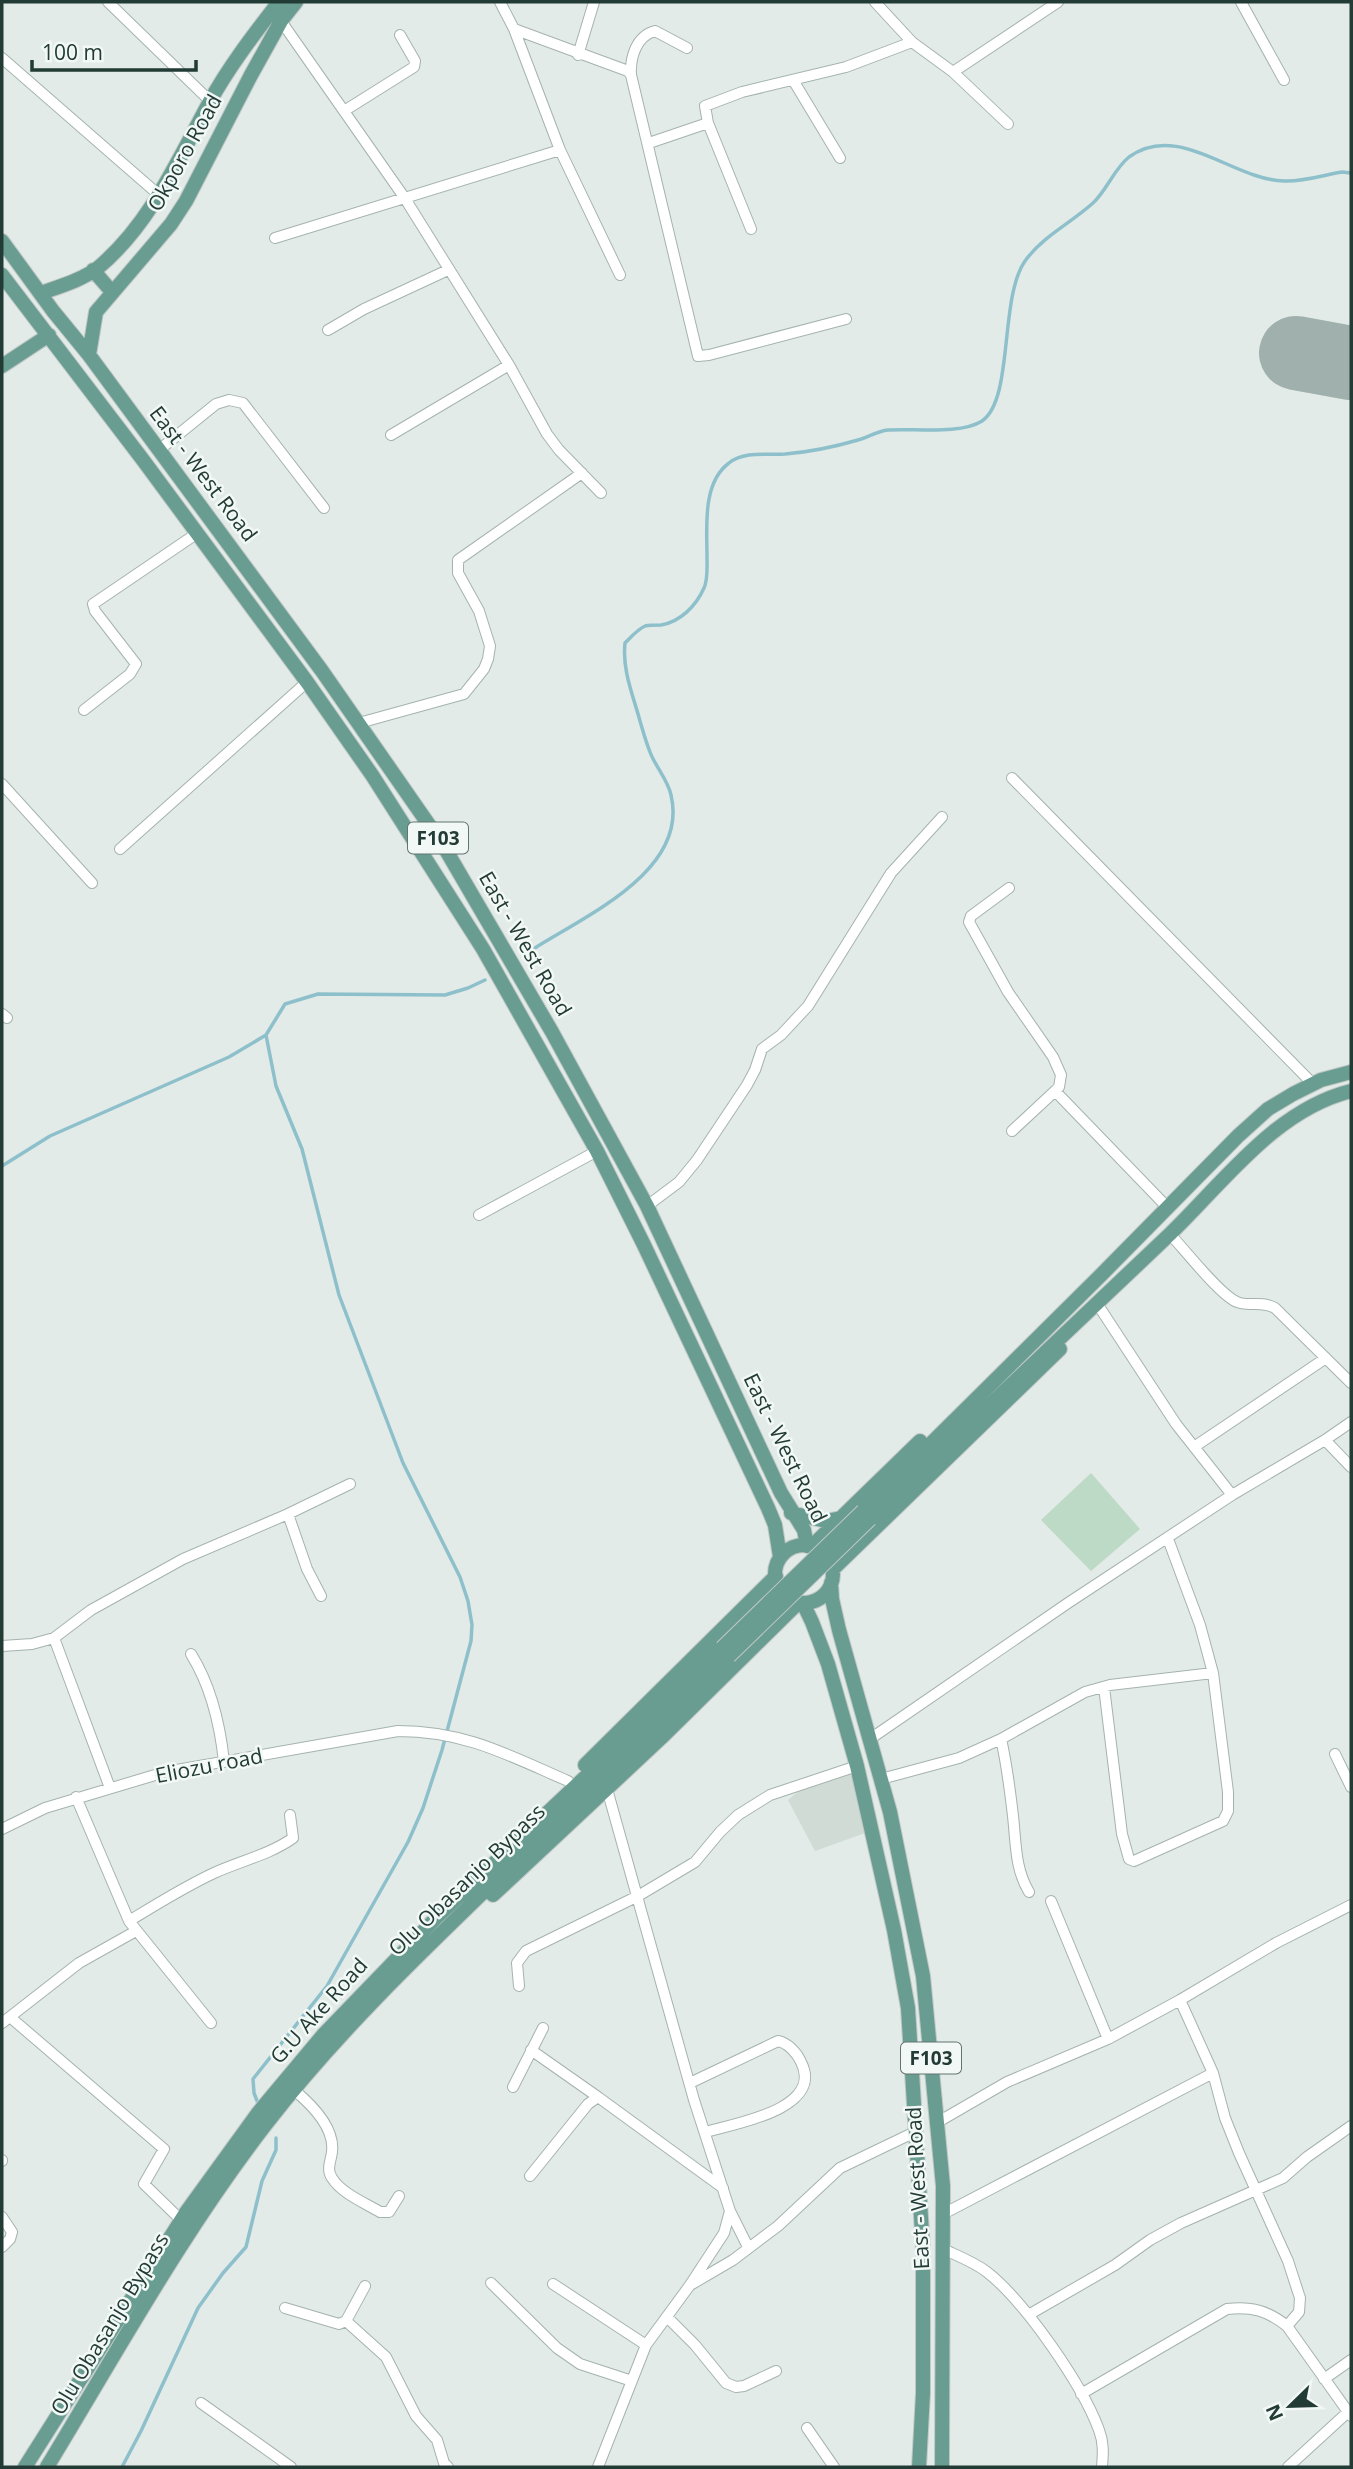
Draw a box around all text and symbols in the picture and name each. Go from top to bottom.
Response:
scale bar [32,28,196,72]
text: 100 m [42,38,103,66]
street label: Okporo Road [140,89,228,216]
street label: East - West Road [144,400,264,547]
road number: F103 [408,822,468,853]
street label: East - West Road [473,866,579,1021]
street label: East - West Road [738,1368,834,1527]
street label: Eliozu road [153,1741,265,1789]
street label: Olu Obasanjo Bypass [382,1797,551,1961]
street label: G.U Ake Road [263,1951,373,2069]
road number: F103 [901,2042,961,2074]
street label: East - West Road [899,2106,935,2270]
street label: Olu Obasanjo Bypass [44,2227,175,2420]
north arrow [1255,2371,1325,2441]
text: N [1259,2400,1289,2425]

